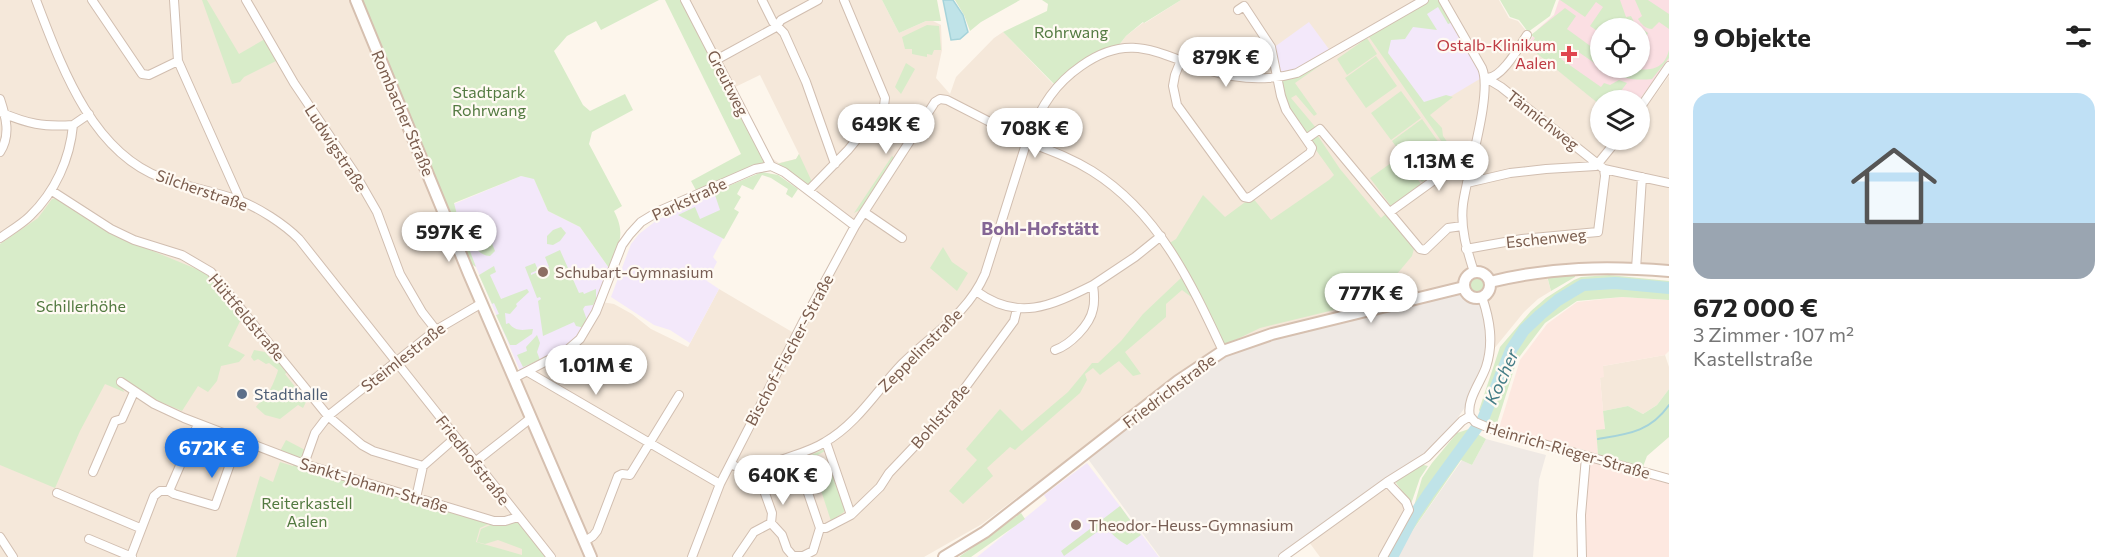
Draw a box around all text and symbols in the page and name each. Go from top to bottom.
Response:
map controls [1590,18,1650,150]
button: locate [1590,18,1650,78]
icon: filters [2062,20,2095,53]
text: 9 Objekte [1693,21,1811,52]
park label: Rohrwang [1034,22,1108,41]
place label: Ostalb-Klinikum Aalen [1437,35,1556,72]
pin: 879K € [1177,37,1275,88]
text: 879K € [1192,44,1260,68]
marker: Ostalb-Klinikum Aalen [1560,45,1578,63]
street label: Rombacher Straße [368,47,439,179]
street label: Greutweg [704,47,753,119]
park label: Stadtpark Rohrwang [452,82,526,119]
street label: Tännichweg [1503,86,1583,154]
button: layers [1590,90,1650,150]
street label: Ludwigstraße [301,101,371,195]
pin: 649K € [837,104,935,155]
pin: 708K € [986,108,1084,159]
text: 649K € [852,111,920,135]
text: 708K € [1001,115,1069,139]
icon: home [1840,132,1948,240]
pin: 1.13M € [1384,141,1494,192]
text: 1.13M € [1404,148,1474,172]
street label: Silcherstraße [154,165,251,214]
street label: Parkstraße [649,173,729,224]
pin: 597K € [400,212,498,263]
district label: Bohl-Hofstätt [981,217,1099,239]
text: 597K € [416,219,482,243]
street label: Eschenweg [1505,224,1587,251]
place label: Schubart-Gymnasium [555,262,713,281]
marker: Schubart-Gymnasium [536,265,550,279]
street label: Hüttfeldstraße [205,269,289,364]
street label: Bischof-Fischer-Straße [741,271,837,429]
pin: 777K € [1322,273,1420,324]
text: 777K € [1339,280,1403,304]
text: 672 000 € [1693,291,1818,322]
park label: Schillerhöhe [36,296,126,315]
street label: Zeppelinstraße [874,304,965,395]
street label: Steimlestraße [357,318,448,395]
text: 3 Zimmer · 107 m² [1693,322,1854,346]
pin: 1.01M € [541,345,651,396]
water label: Kocher [1479,345,1523,408]
text: Kastellstraße [1693,346,1813,370]
street label: Friedrichstraße [1119,350,1219,432]
text: 1.01M € [559,352,633,376]
street label: Bohlstraße [906,379,973,452]
place label: Stadthalle [254,384,328,403]
marker: Stadthalle [235,387,249,401]
street label: Friedhofstraße [433,411,514,508]
street label: Heinrich-Rieger-Straße [1484,417,1652,482]
pin: 672K € [163,428,261,479]
text: 672K € [179,435,245,459]
street label: Sankt-Johann-Straße [298,453,451,516]
pin: 640K € [734,455,832,506]
text: 640K € [748,462,818,486]
park label: Reiterkastell Aalen [261,493,353,530]
place label: Theodor-Heuss-Gymnasium [1088,515,1293,534]
marker: Theodor-Heuss-Gymnasium [1069,518,1083,532]

